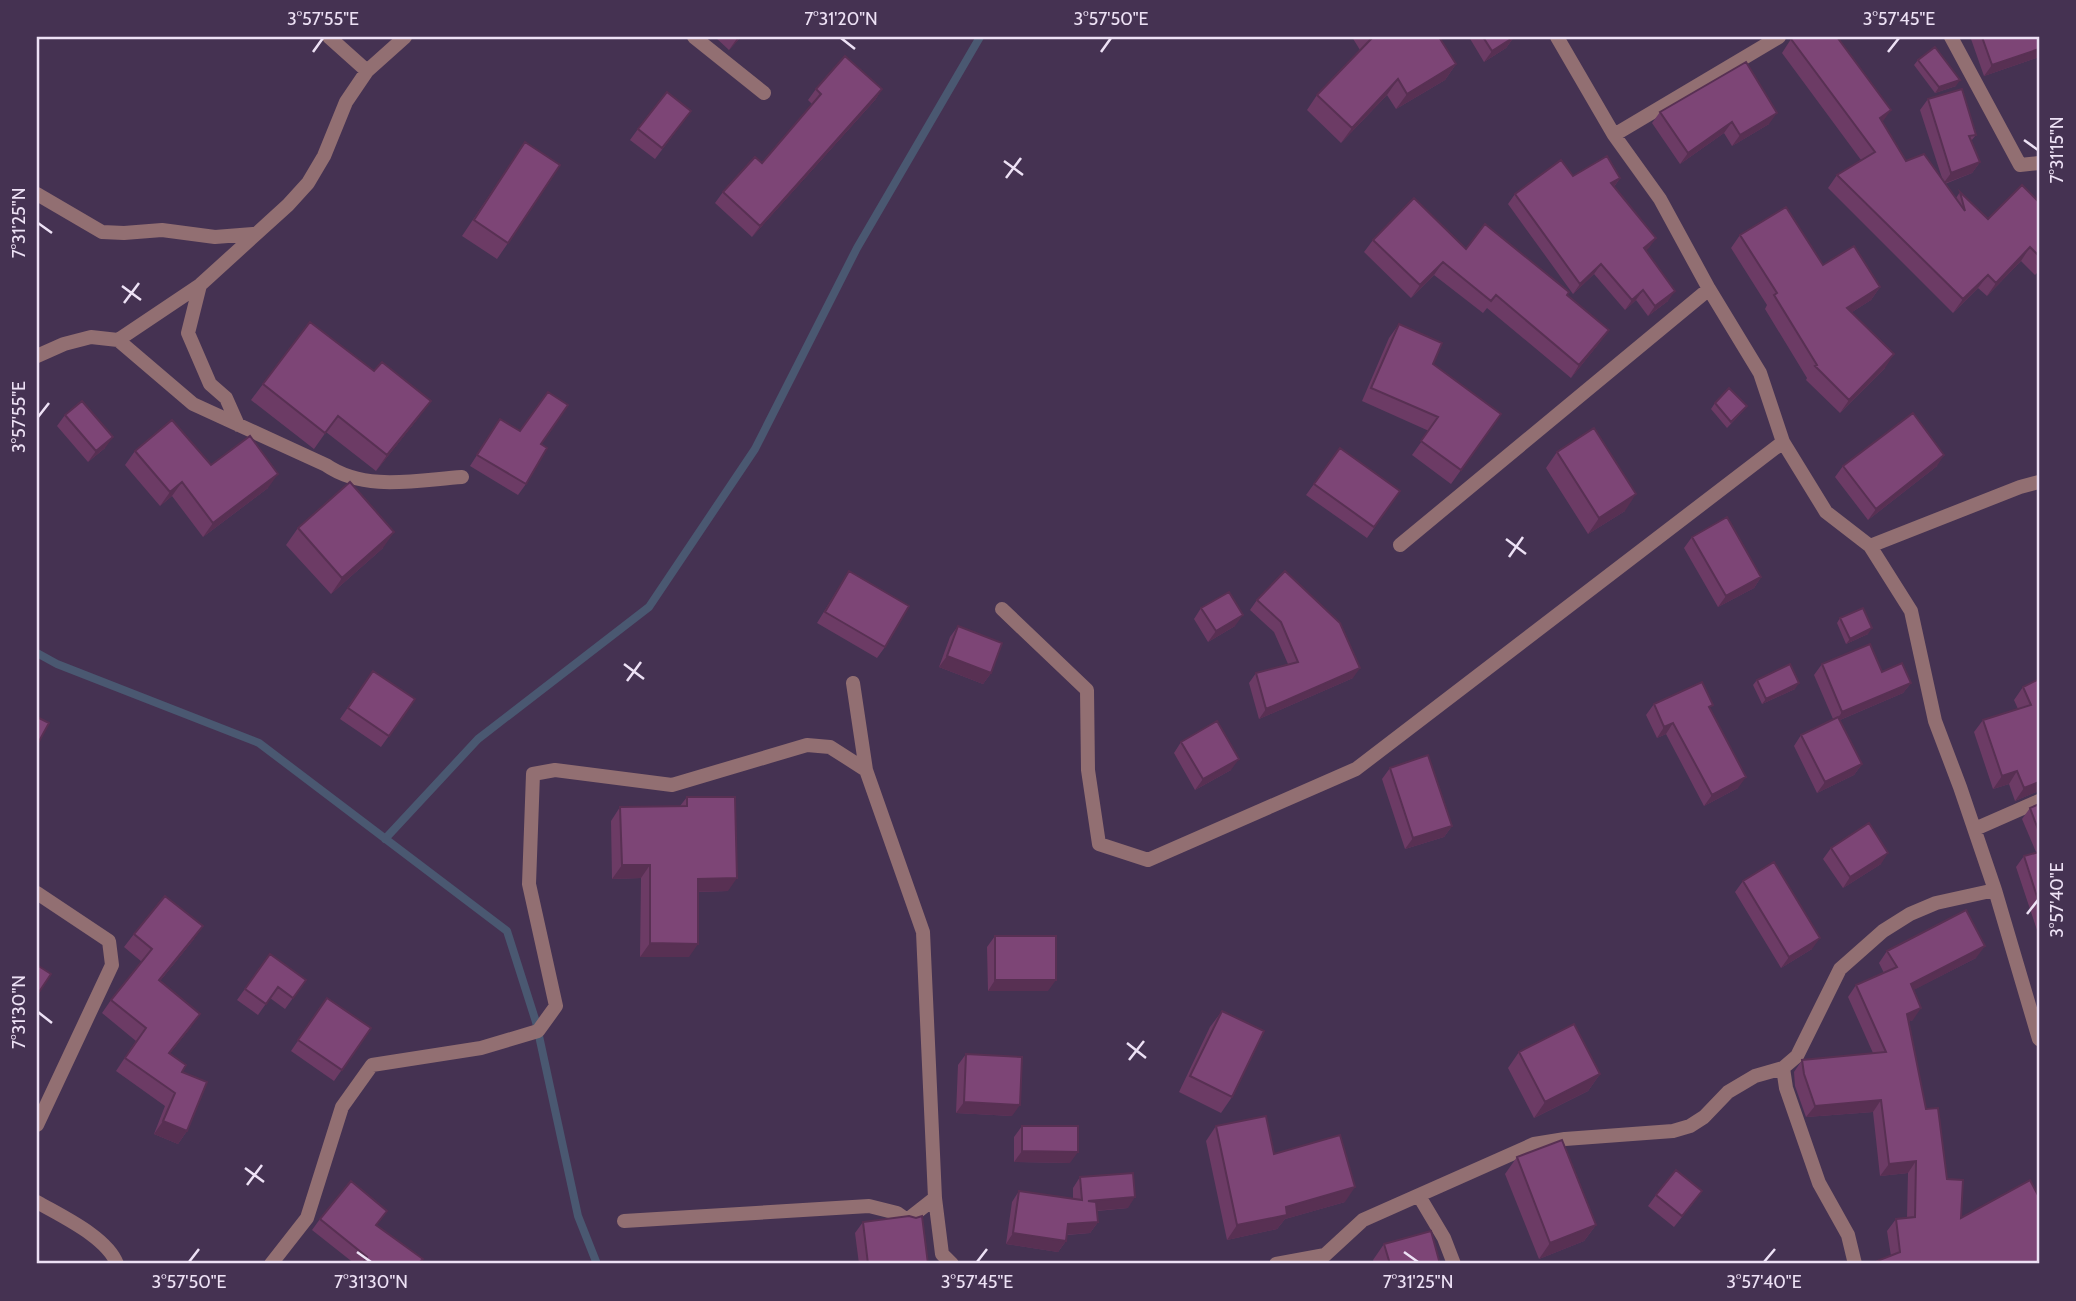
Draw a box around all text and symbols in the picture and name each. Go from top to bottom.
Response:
text: 3°57'55"E [287,8,359,30]
text: 7°31'20"N [804,8,878,30]
text: 3°57'50"E [1074,8,1148,30]
text: 3°57'45"E [1863,8,1935,30]
text: 7°31'15"N [2046,116,2068,184]
text: 7°31'25"N [8,188,30,258]
text: 3°57'55"E [8,381,30,453]
text: 3°57'40"E [2046,862,2068,938]
text: 7°31'30"N [8,975,30,1049]
text: 3°57'50"E [152,1271,226,1293]
text: 7°31'30"N [334,1271,408,1293]
text: 3°57'45"E [941,1271,1013,1293]
text: 7°31'25"N [1383,1271,1453,1293]
text: 3°57'40"E [1726,1271,1802,1293]

